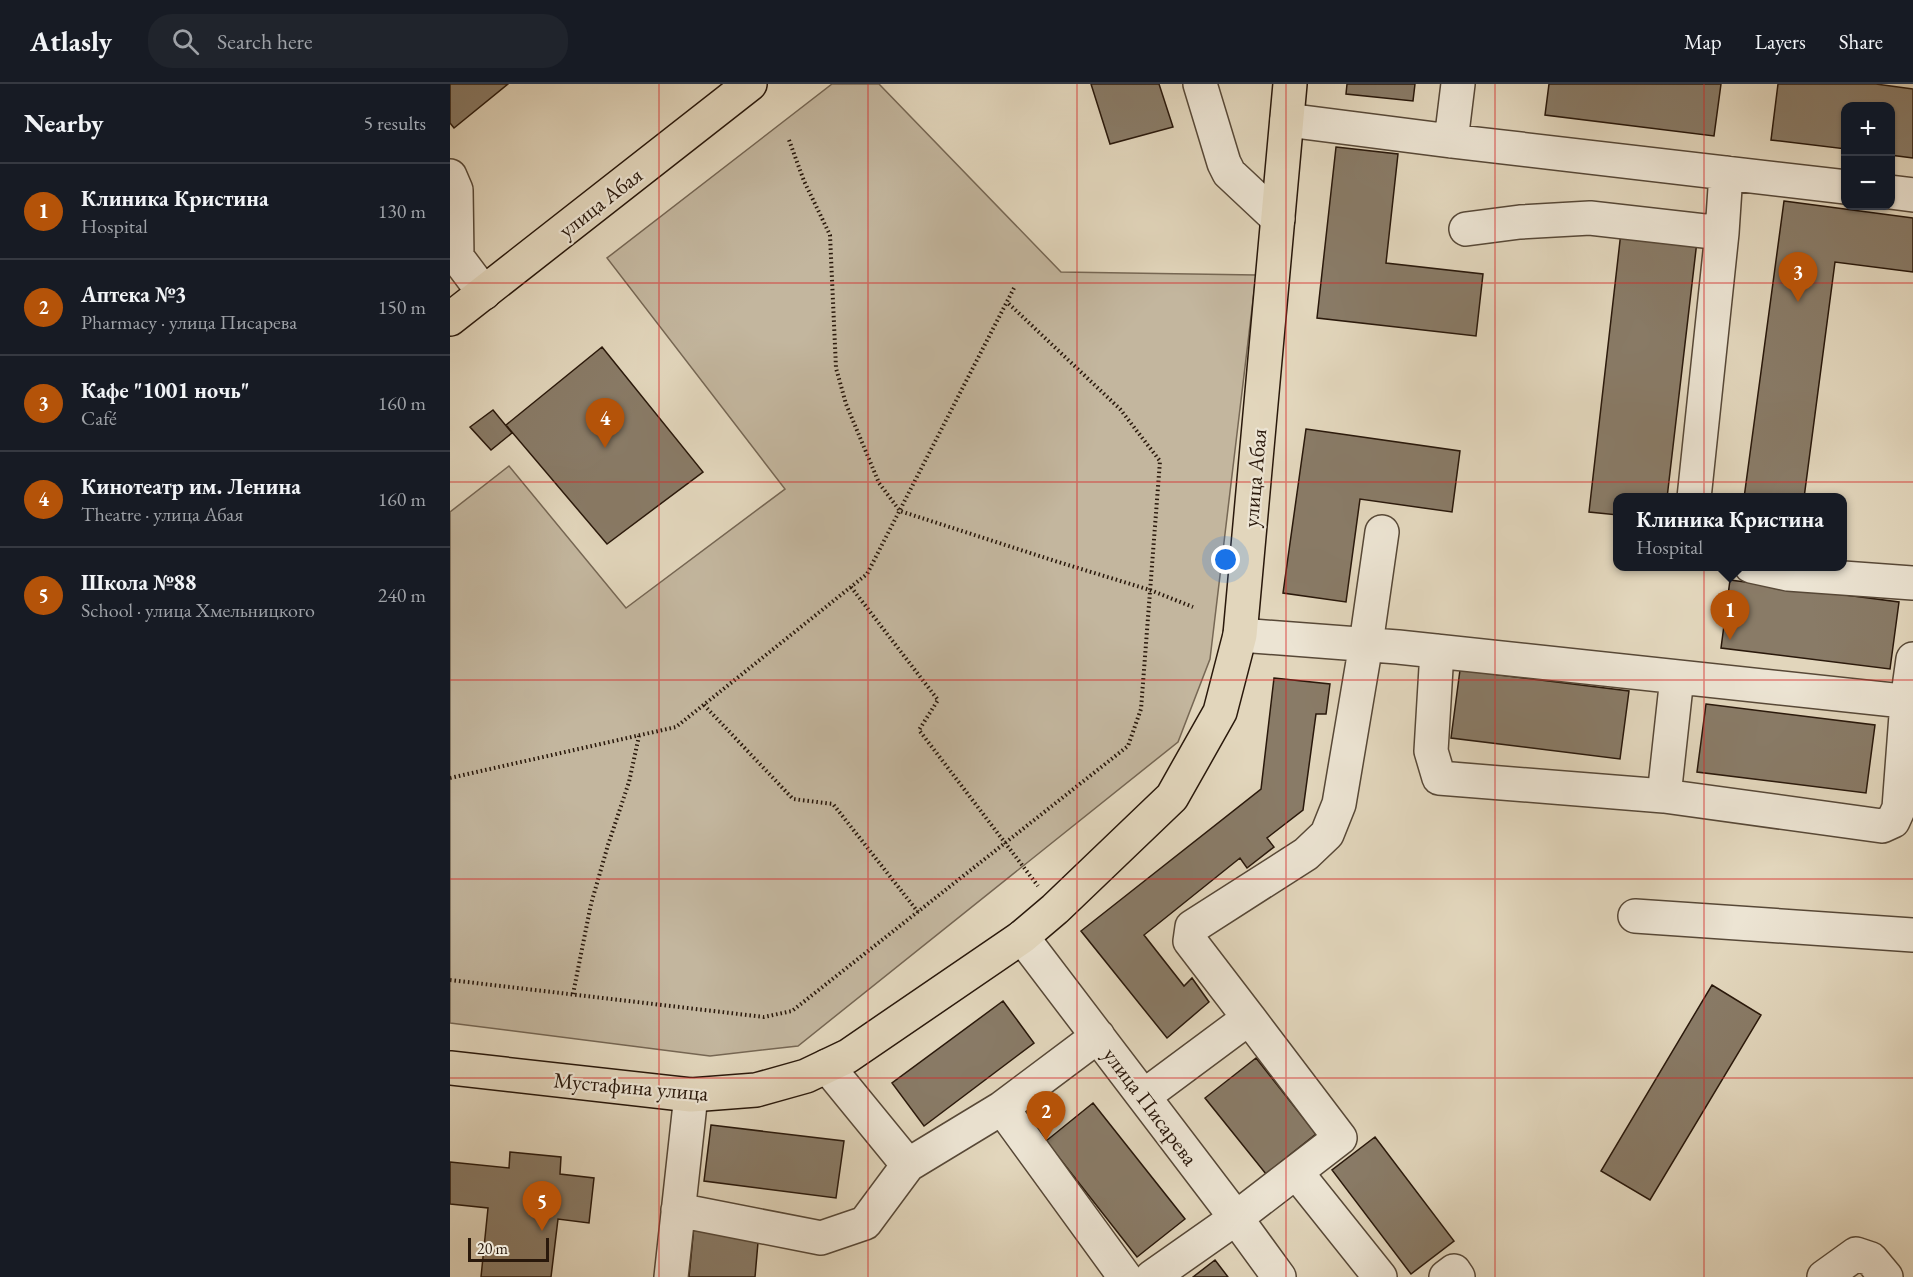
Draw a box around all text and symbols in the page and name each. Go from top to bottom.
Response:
search box [148,14,568,68]
text: Atlasly [30,23,112,59]
icon: search [169,25,202,58]
text: Search here [217,27,313,56]
text: Map [1684,28,1722,55]
text: Layers [1755,28,1806,55]
text: Share [1839,28,1883,55]
map controls [1841,102,1895,210]
button: + [1841,102,1895,156]
text: Nearby [24,106,104,140]
text: 5 results [363,110,426,136]
button: − [1841,156,1895,210]
street label: улица Абая [552,160,648,244]
text: Клиника Кристина [81,184,269,213]
text: 1 [38,198,49,224]
text: 130 m [378,198,426,224]
text: Hospital [81,213,148,239]
pin: 3 [1778,252,1818,302]
text: Аптека №3 [81,280,187,309]
text: 2 [38,294,49,320]
text: 150 m [378,294,426,320]
text: Pharmacy · улица Писарева [81,309,297,335]
text: Кафе "1001 ночь" [81,376,250,405]
text: 3 [38,390,49,416]
text: 160 m [378,390,426,416]
pin: 4 [586,398,624,448]
text: Café [81,405,117,431]
street label: улица Абая [1236,427,1273,529]
text: Кинотеатр им. Ленина [81,472,301,501]
text: 4 [38,486,49,512]
text: 160 m [378,486,426,512]
popup [1613,493,1847,571]
text: Theatre · улица Абая [81,501,243,527]
text: Клиника Кристина [1636,505,1824,534]
text: Hospital [1636,534,1703,560]
your location [1211,545,1240,574]
text: Школа №88 [81,568,196,597]
text: 5 [38,582,49,608]
text: 240 m [378,582,426,608]
pin: 1 [1710,590,1750,640]
text: School · улица Хмельницкого [81,597,315,623]
street label: улица Писарева [1097,1041,1205,1172]
street label: Мустафина улица [552,1065,710,1108]
pin: 2 [1026,1092,1066,1141]
pin: 5 [522,1182,562,1231]
scale bar [468,1235,549,1262]
text: 20 m [477,1238,508,1259]

